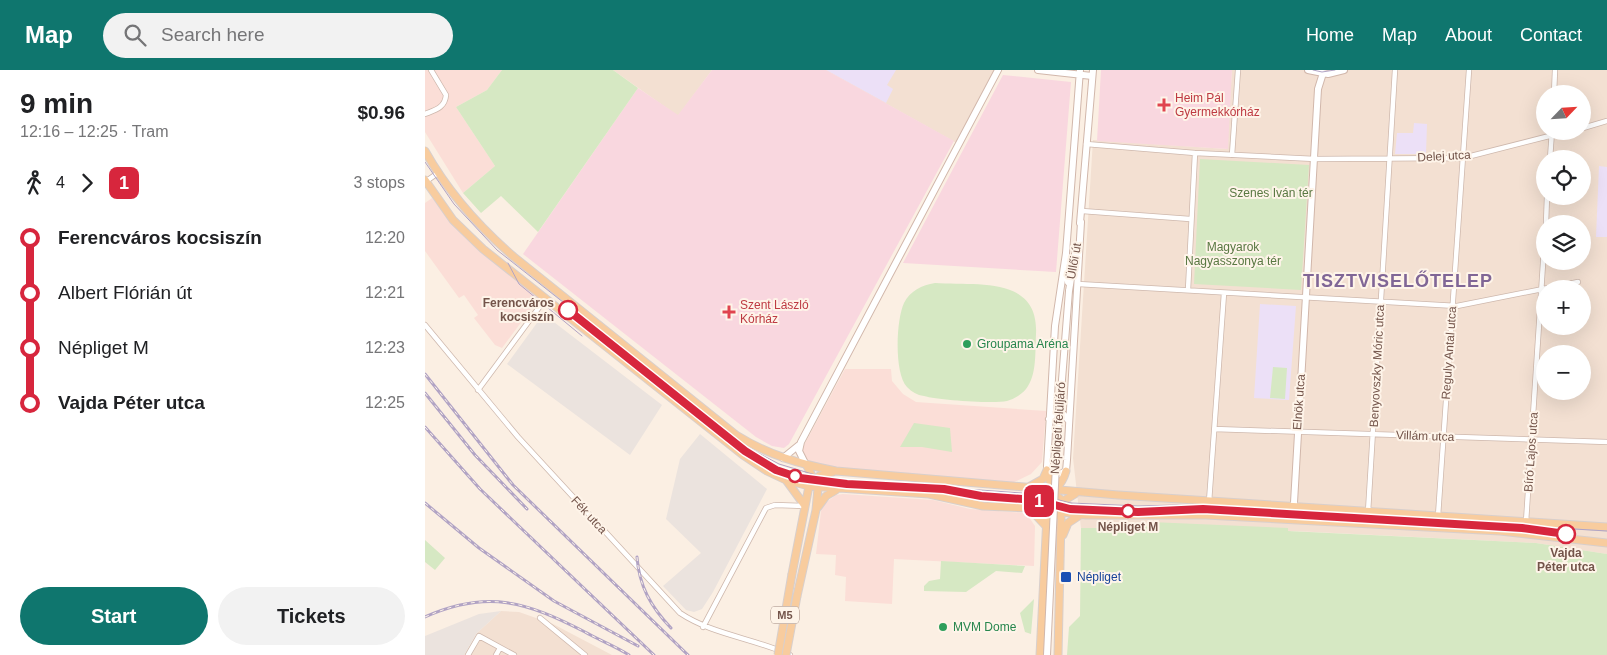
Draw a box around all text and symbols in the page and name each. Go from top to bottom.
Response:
search box [103,13,453,58]
text: Map [25,21,73,48]
icon: search [121,21,149,49]
text: Search here [161,24,265,45]
text: Home [1306,25,1354,45]
text: Map [1382,25,1417,45]
text: About [1445,25,1492,45]
text: Contact [1520,25,1582,45]
north arrow [1536,85,1591,140]
map controls [1536,85,1591,400]
text: 9 min [20,88,93,119]
place label: Heim Pál Gyermekkórház [1175,91,1260,119]
marker: Heim Pál Gyermekkórház [1157,98,1171,112]
text: $0.96 [357,102,405,123]
text: 12:16 – 12:25 · Tram [20,123,169,140]
street label: Delej utca [1417,148,1471,164]
button: locate [1536,150,1591,205]
icon: walk [20,169,48,197]
icon: forward [73,169,101,197]
text: 1 [119,173,129,193]
text: 4 [56,174,65,191]
text: 3 stops [353,174,405,191]
park label: Szenes Iván tér [1229,186,1313,200]
button: layers [1536,215,1591,270]
text: Ferencváros kocsiszín [58,227,262,248]
text: 12:20 [365,229,405,246]
park label: Magyarok Nagyasszonya tér [1185,240,1281,268]
street label: Üllői út [1064,241,1084,280]
district label: TISZTVISELŐTELEP [1303,270,1493,291]
button: + [1536,280,1591,335]
text: Albert Flórián út [58,282,192,303]
text: 12:21 [365,284,405,301]
place label: Ferencváros kocsiszín [483,296,554,324]
place label: Szent László Kórház [740,298,809,326]
marker: Ferencváros kocsiszín [558,300,578,320]
street label: Benyovszky Móric utca [1367,304,1387,428]
marker: Szent László Kórház [722,305,736,319]
street label: Reguly Antal utca [1439,306,1459,400]
text: Népliget M [58,337,149,358]
place label: Groupama Aréna [977,337,1069,351]
marker: Groupama Aréna [961,338,973,350]
text: 12:23 [365,339,405,356]
button: − [1536,345,1591,400]
street label: Elnök utca [1290,373,1308,430]
street label: Népligeti felüljáró [1048,381,1068,474]
text: Vajda Péter utca [58,392,205,413]
text: 12:25 [365,394,405,411]
street label: Bíró Lajos utca [1521,411,1541,492]
street label: Villám utca [1396,428,1455,444]
unlabelled marker [788,469,802,483]
line badge: 1 [1023,485,1055,517]
text: 1 [1034,491,1044,511]
street label: Fék utca [568,493,610,537]
marker: Népliget M [1121,504,1135,518]
place label: Népliget M [1098,520,1158,534]
marker: Vajda Péter utca [1556,524,1576,544]
place label: Vajda Péter utca [1537,546,1595,574]
marker: Népliget [1059,570,1073,584]
place label: Népliget [1077,570,1122,584]
button: Start [20,587,208,645]
button: Tickets [218,587,405,645]
road number: M5 [771,606,799,624]
place label: MVM Dome [953,620,1017,634]
marker: MVM Dome [937,621,949,633]

